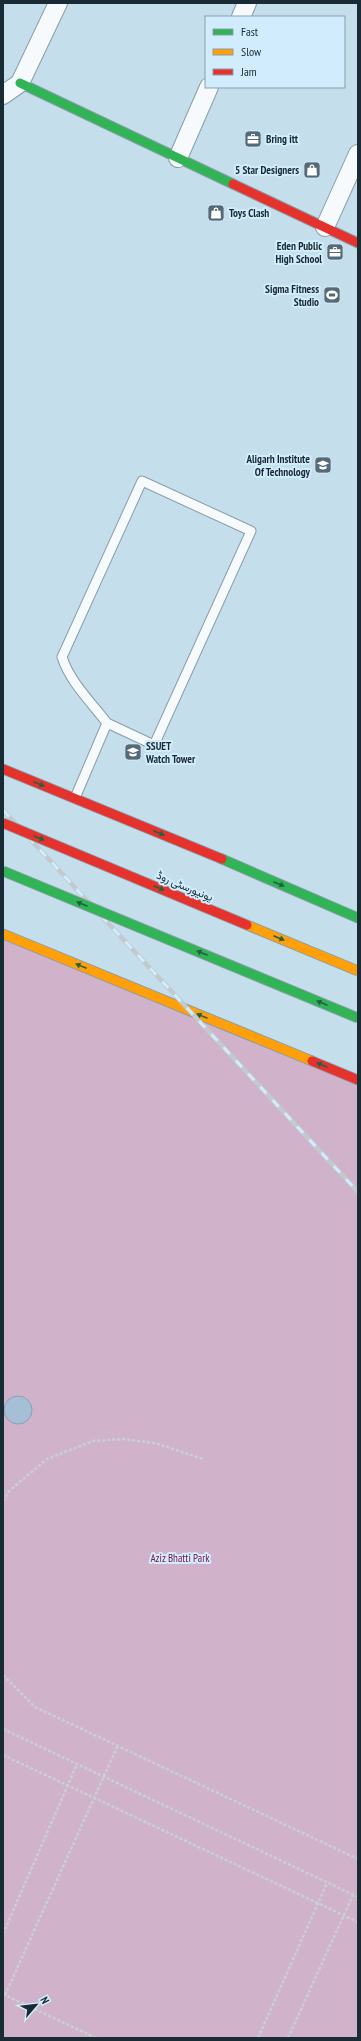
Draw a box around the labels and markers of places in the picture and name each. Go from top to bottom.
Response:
office icon: Bring itt [243,129,263,149]
place label: Bring itt [266,132,299,146]
shop icon: 5 Star Designers [302,160,322,180]
place label: 5 Star Designers [235,163,299,177]
shop icon: Toys Clash [206,203,226,223]
place label: Toys Clash [229,206,269,220]
place label: Eden Public High School [276,239,322,266]
office icon: Eden Public High School [325,242,345,262]
place label: Sigma Fitness Studio [265,282,319,309]
sports icon: Sigma Fitness Studio [322,285,342,305]
place label: Aligarh Institute Of Technology [245,452,311,479]
school or university icon: Aligarh Institute Of Technology [313,455,333,475]
place label: SSUET Watch Tower [145,739,196,766]
school or university icon: SSUET Watch Tower [123,742,143,762]

